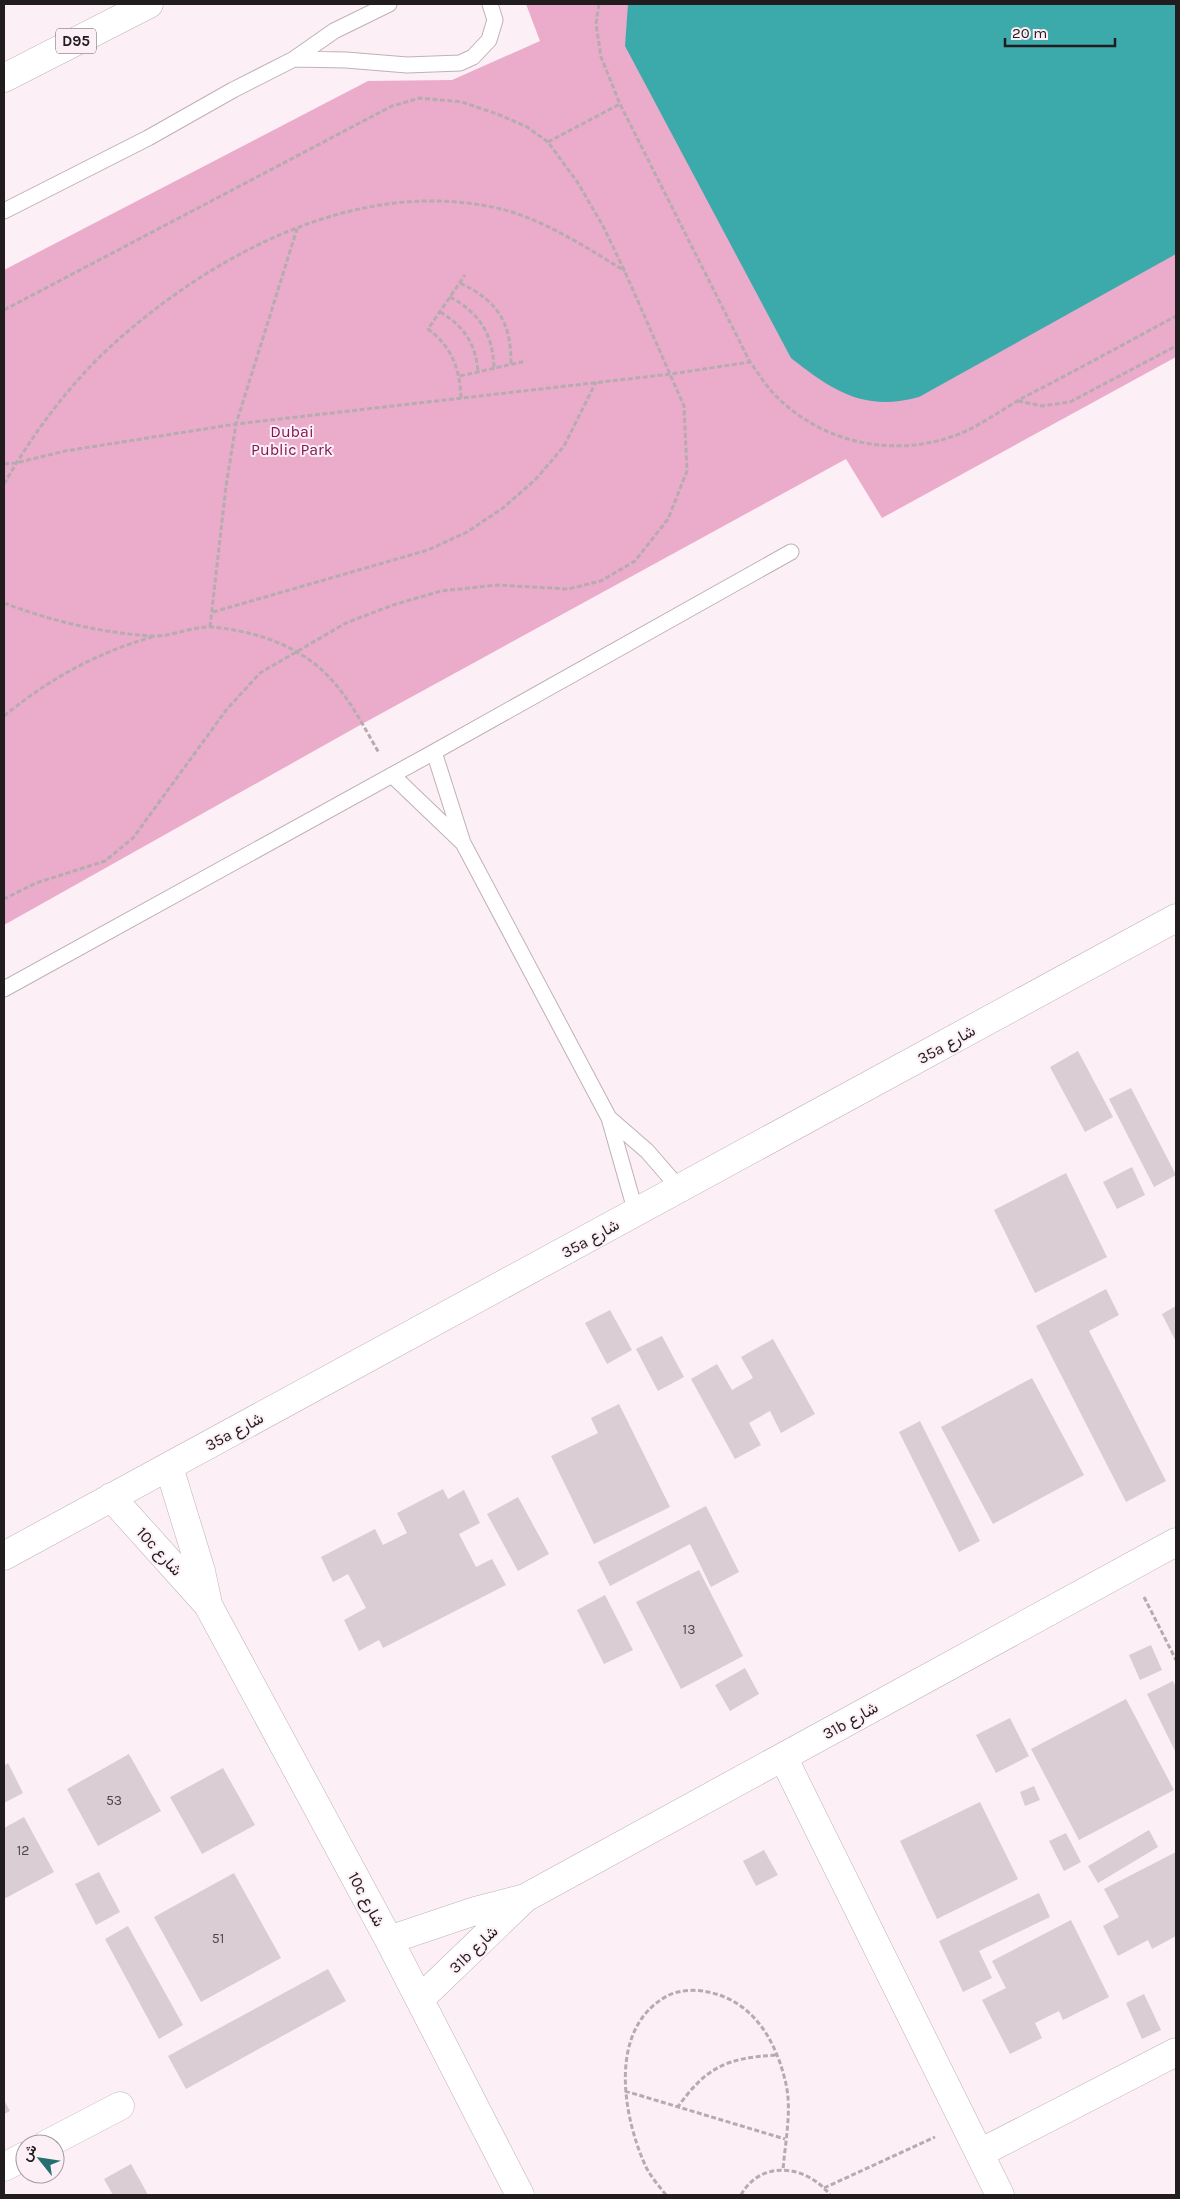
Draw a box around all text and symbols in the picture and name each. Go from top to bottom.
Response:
scale bar [1005,15,1115,47]
text: 20 m [1012,24,1047,42]
road number: D95 [56,28,96,54]
park label: Dubai Public Park [251,422,333,459]
street label: 35a شارع [914,1021,979,1070]
street label: 35a شارع [558,1215,623,1264]
street label: 35a شارع [202,1408,268,1456]
street label: 10c شارع [131,1523,186,1581]
house number: 13 [683,1621,695,1638]
street label: 31b شارع [819,1698,882,1745]
house number: 53 [106,1792,122,1809]
house number: 12 [17,1842,29,1859]
street label: 10c شارع [343,1869,389,1931]
street label: 31b شارع [445,1922,503,1979]
house number: 51 [212,1930,224,1947]
north arrow [15,2134,65,2184]
text: ش [18,2141,41,2164]

